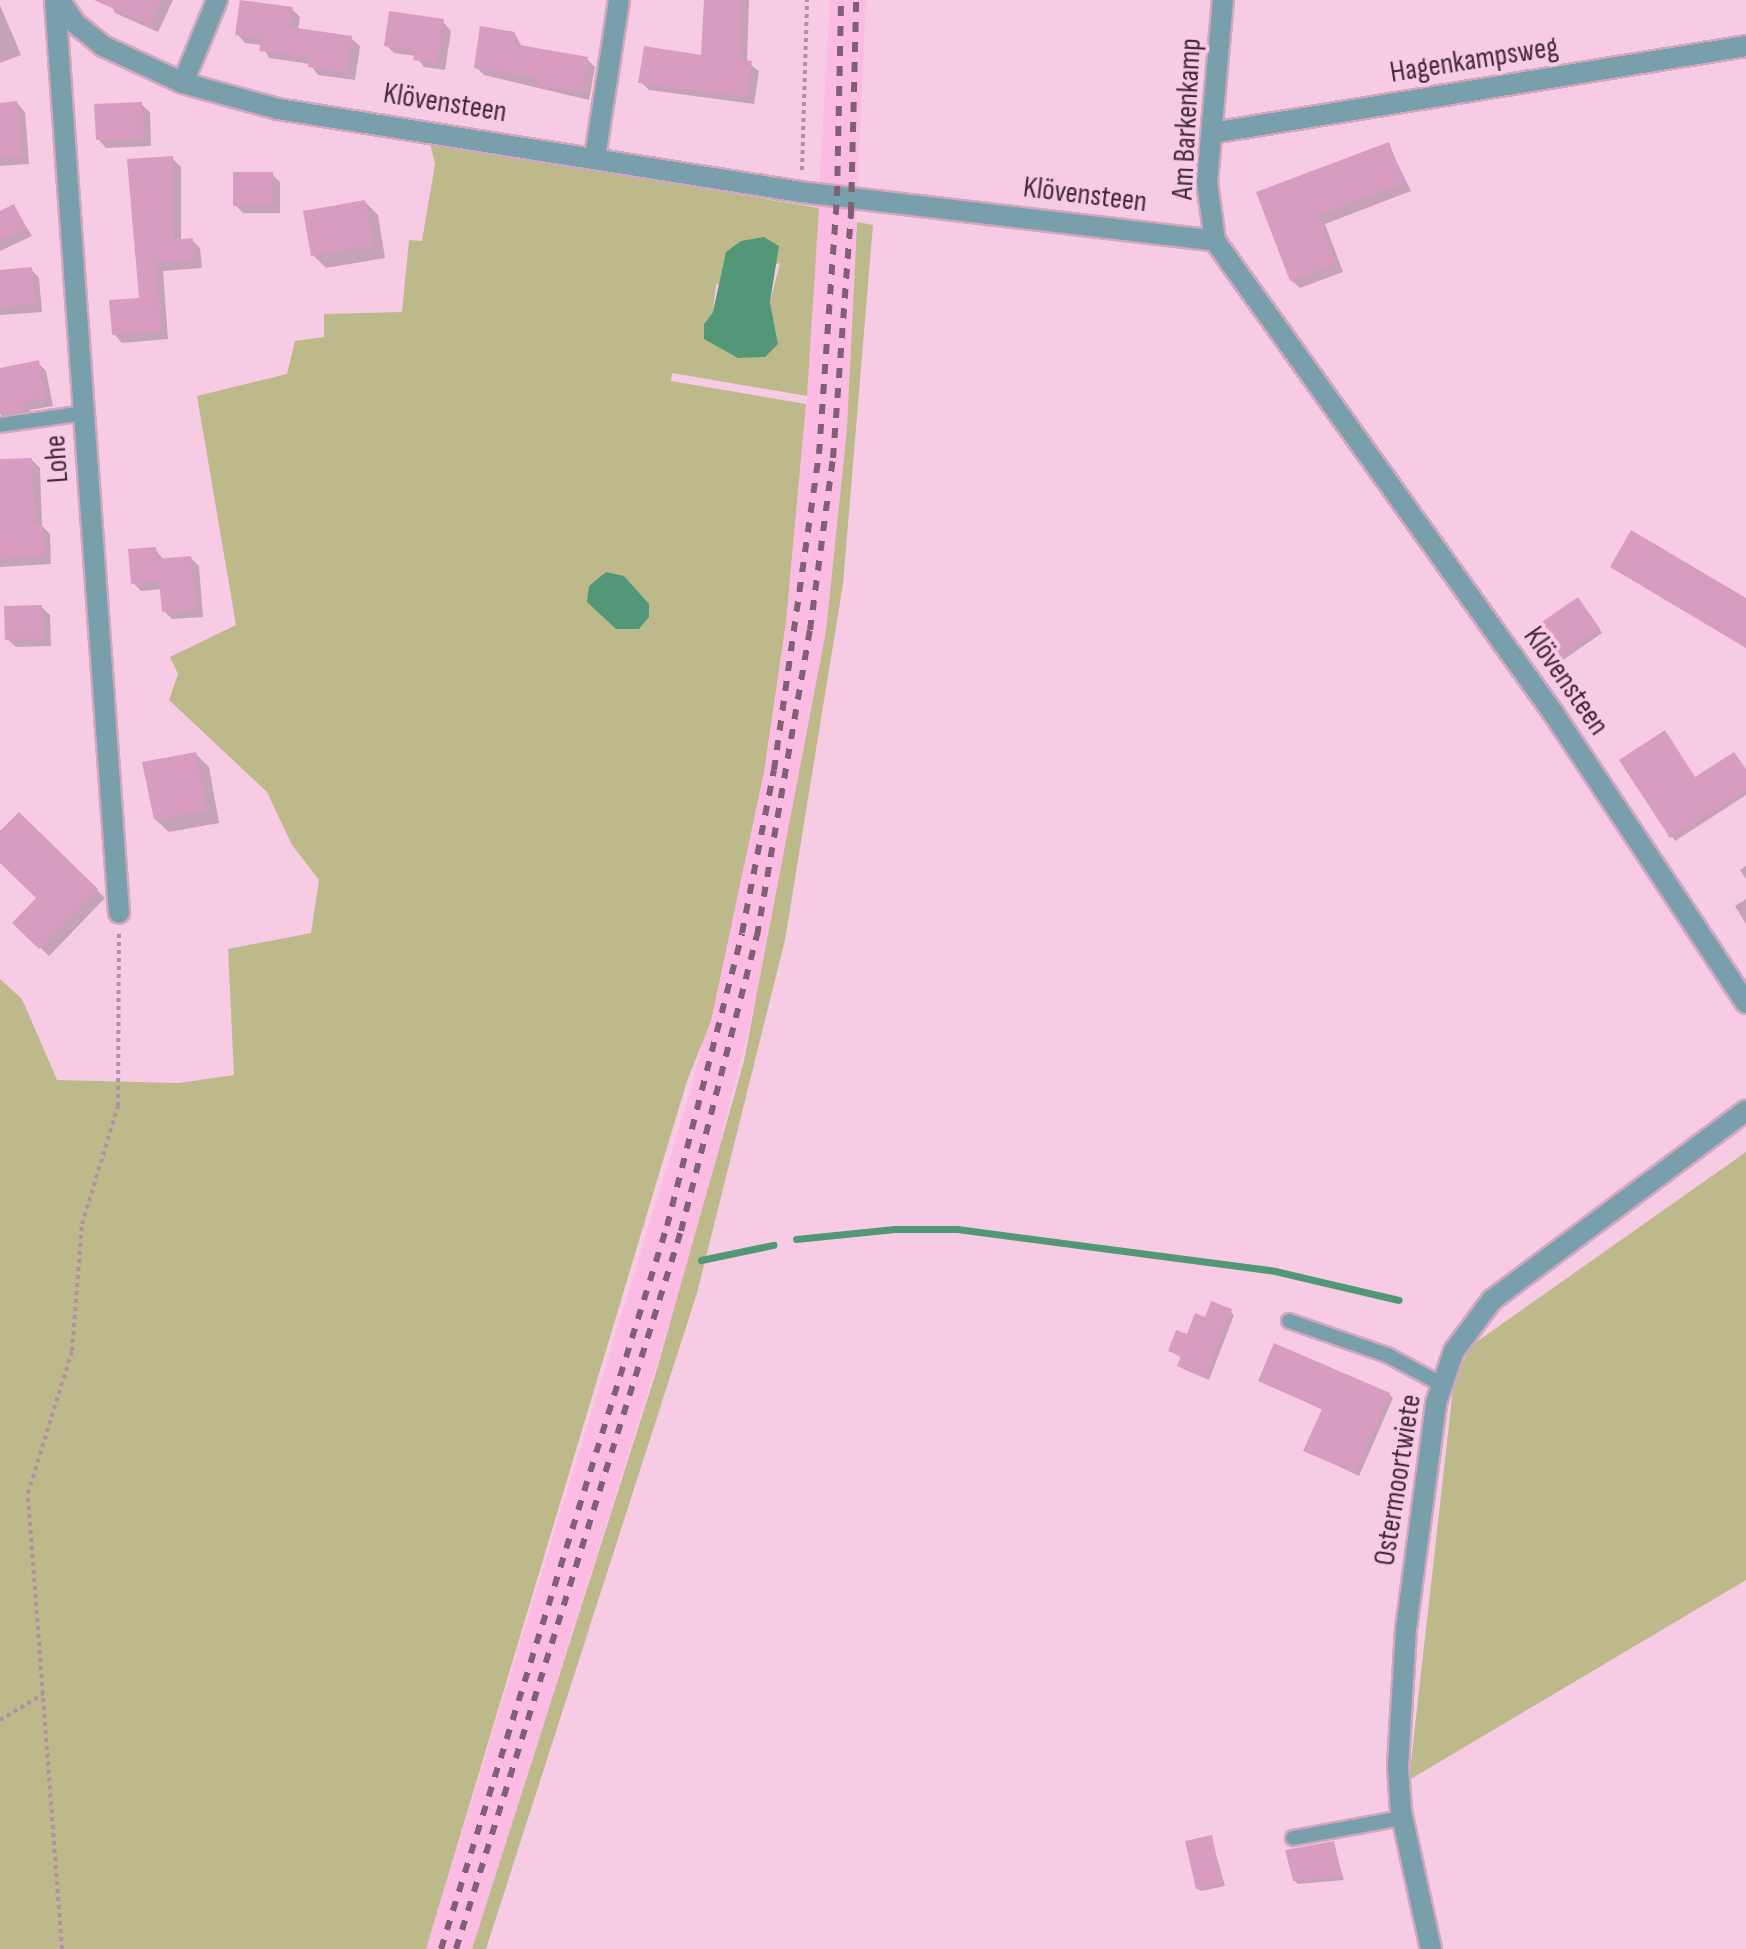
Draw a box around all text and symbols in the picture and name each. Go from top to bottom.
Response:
street label: Hagenkampsweg [1387,29,1561,91]
street label: Am Barkenkamp [1165,37,1209,201]
street label: Klövensteen [381,75,509,131]
street label: Klövensteen [1021,170,1149,220]
street label: Lohe [37,434,77,484]
street label: Klövensteen [1516,620,1616,742]
street label: Ostermoortwiete [1367,1392,1429,1568]

